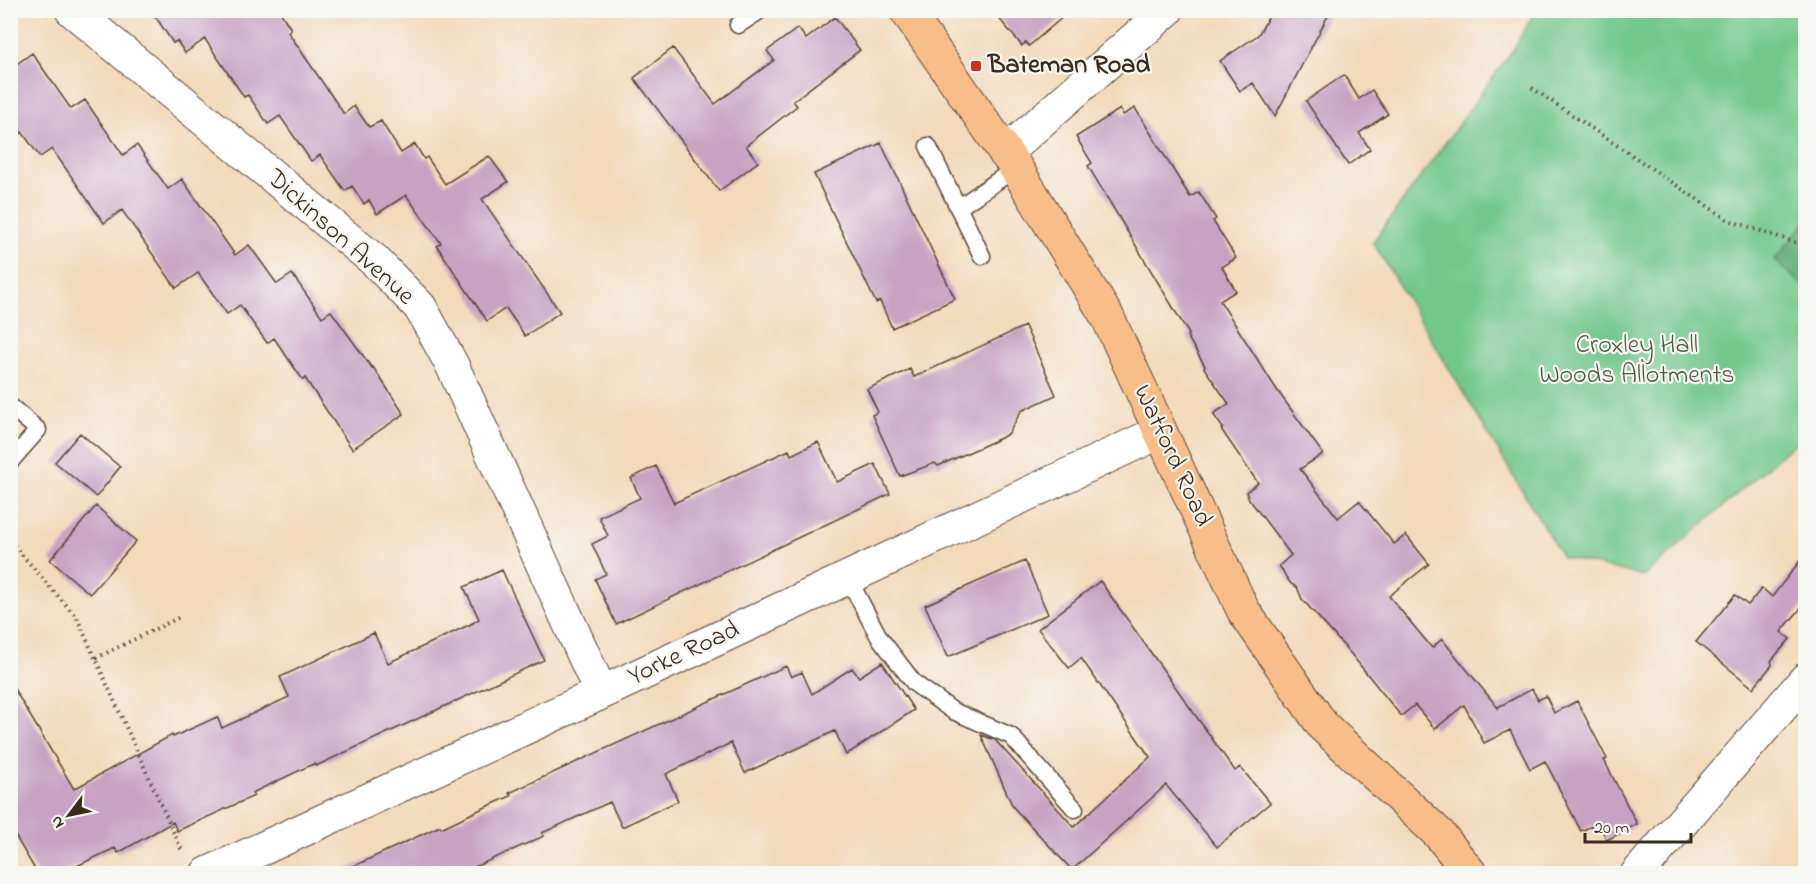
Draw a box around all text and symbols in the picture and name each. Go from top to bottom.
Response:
place label: Bateman Road [987,47,1150,85]
marker: Bateman Road [969,59,983,73]
street label: Dickinson Avenue [257,160,423,315]
park label: Croxley Hall Woods Allotments [1539,327,1735,395]
street label: Watford Road [1123,379,1222,534]
street label: Yorke Road [622,612,746,696]
north arrow [39,785,99,845]
scale bar [1585,806,1692,844]
text: N [45,811,71,833]
text: 20 m [1594,816,1629,842]

